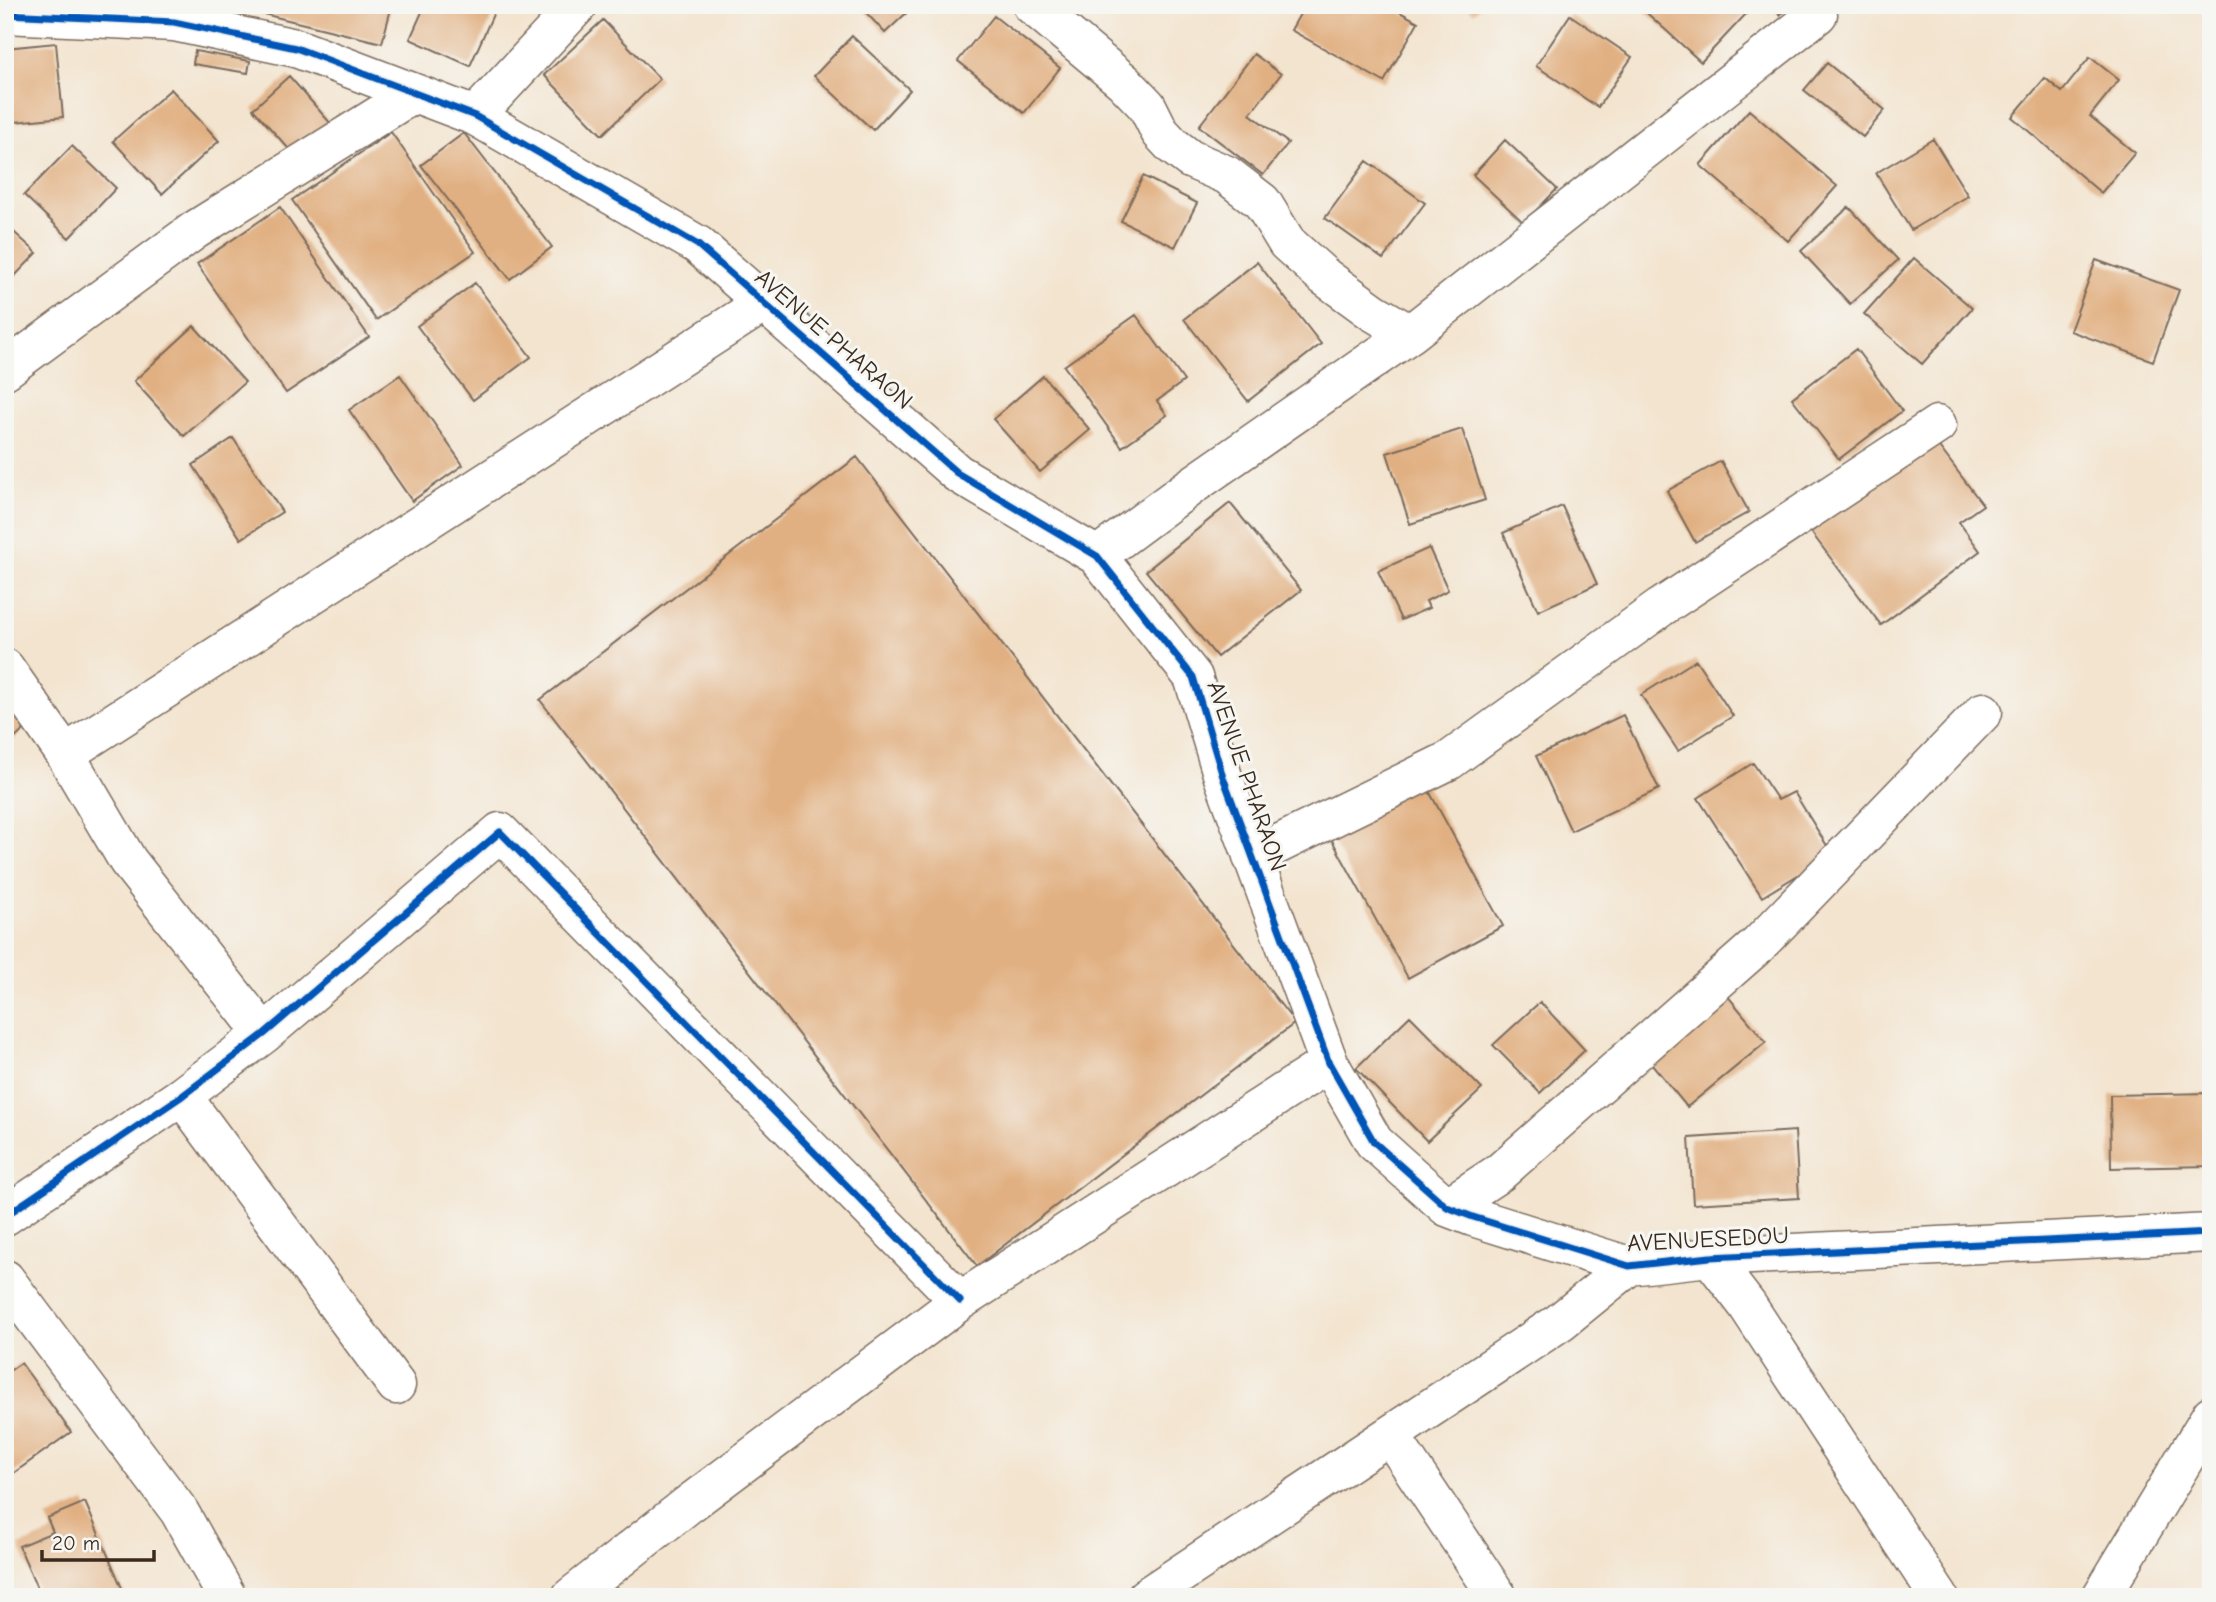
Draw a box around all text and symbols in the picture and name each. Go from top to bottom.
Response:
street label: AVENUE PHARAON [750,263,918,415]
street label: AVENUE PHARAON [1201,677,1293,875]
street label: AVENUESEDOU [1626,1221,1790,1257]
scale bar [42,1518,154,1562]
text: 20 m [52,1531,100,1555]

